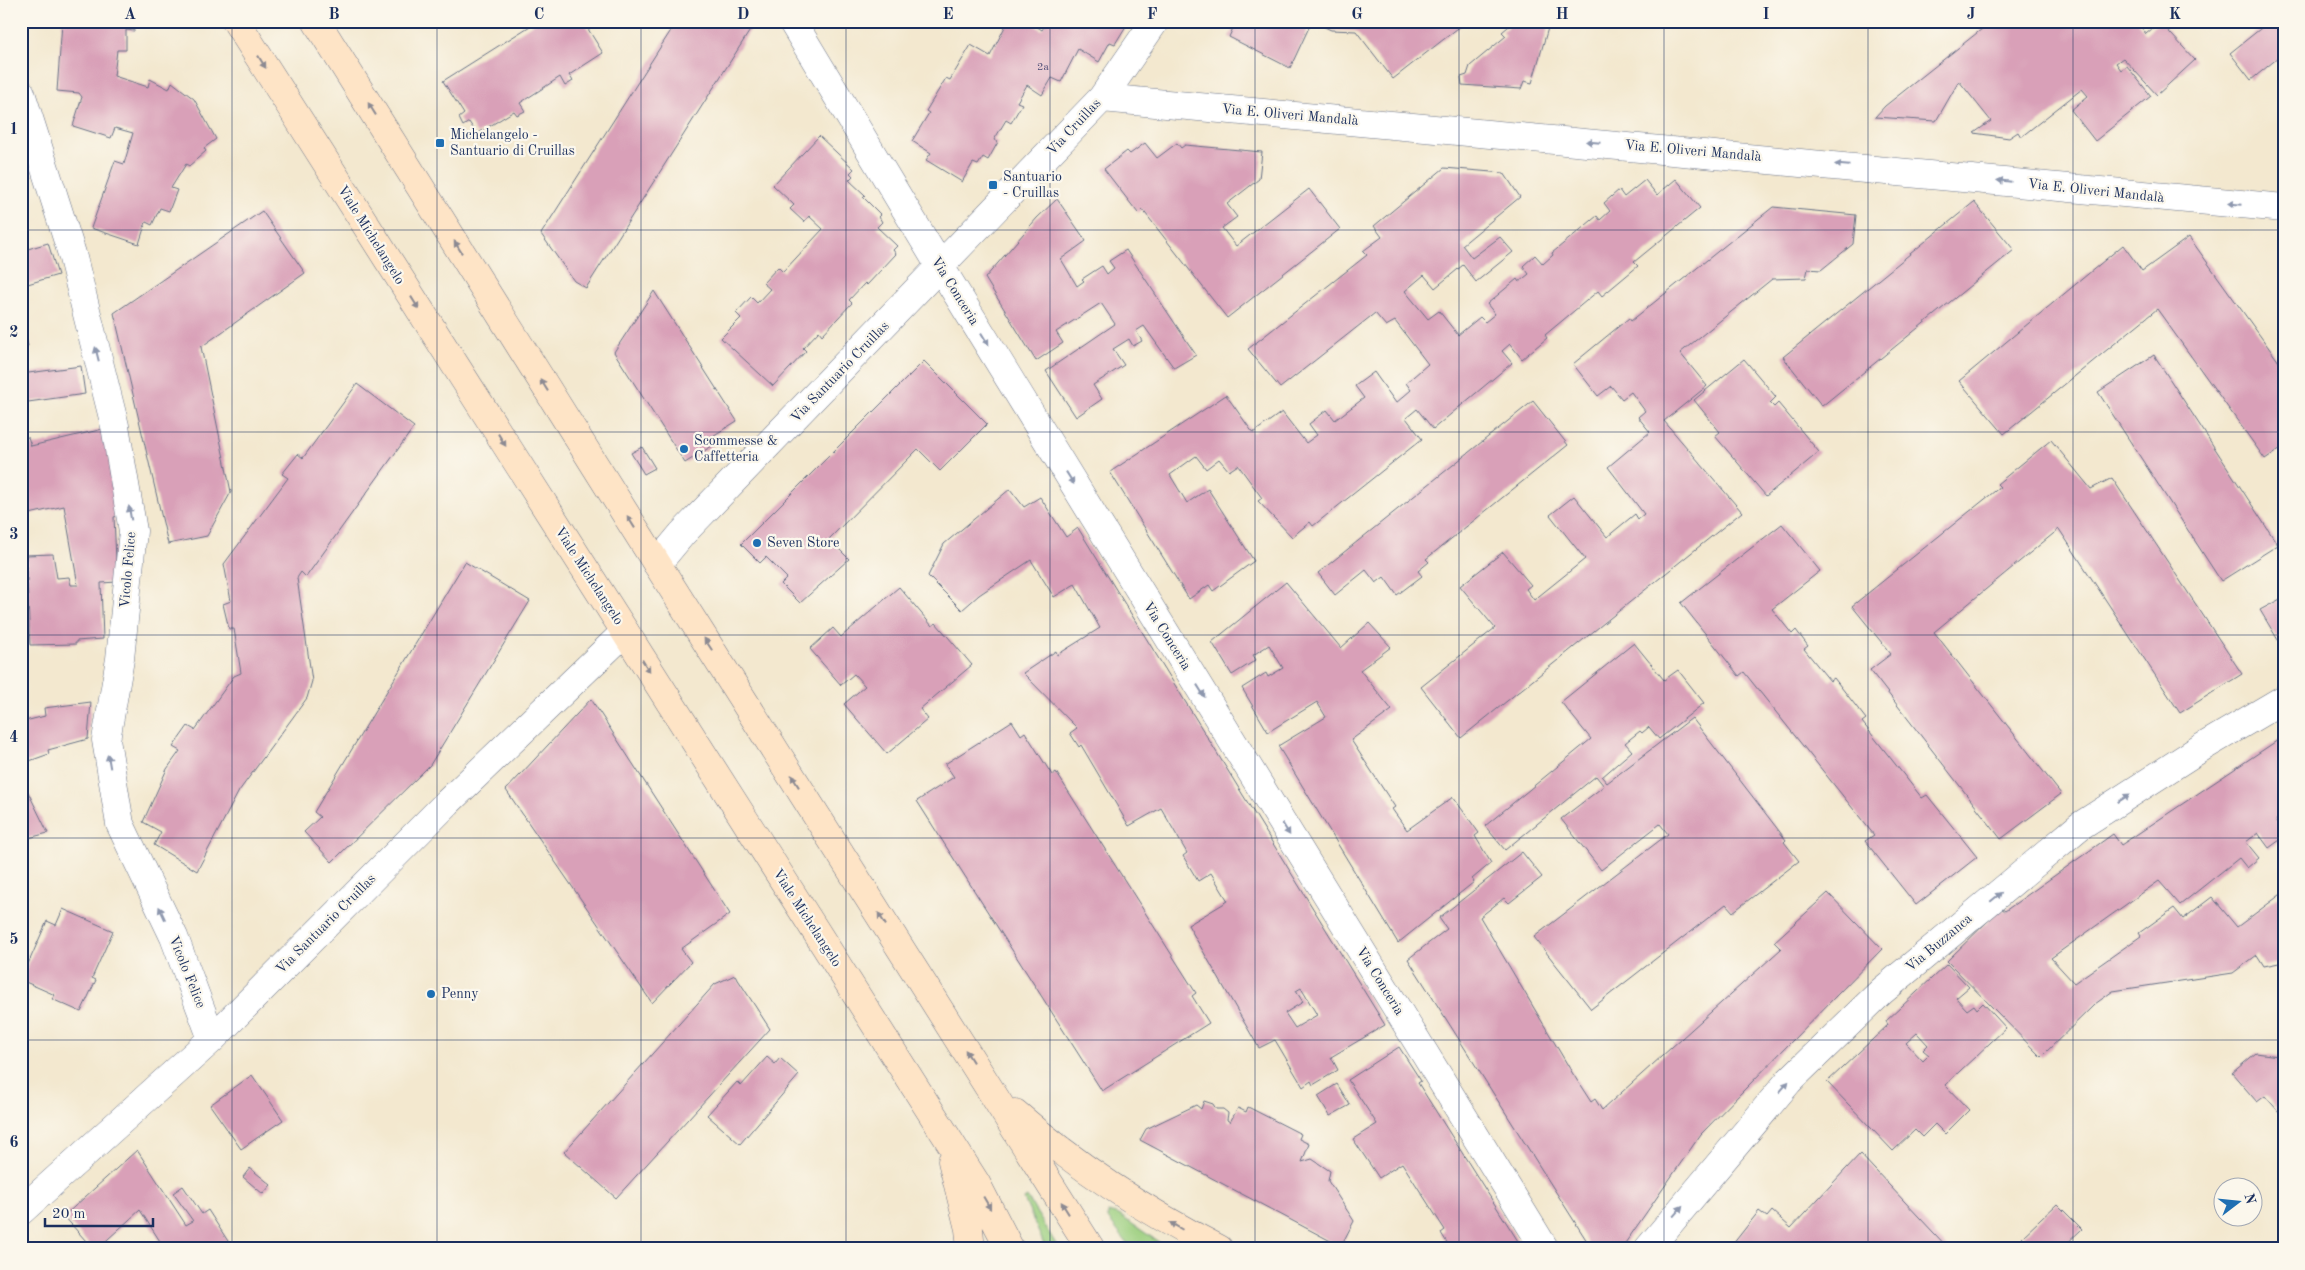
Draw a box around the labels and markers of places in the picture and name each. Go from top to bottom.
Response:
place label: Michelangelo - Santuario di Cruillas [450,128,575,158]
marker: Michelangelo - Santuario di Cruillas [434,137,446,149]
place label: Santuario - Cruillas [1003,170,1062,200]
marker: Santuario - Cruillas [987,179,999,191]
place label: Scommesse & Caffetteria [694,434,778,464]
marker: Scommesse & Caffetteria [678,443,690,455]
place label: Seven Store [767,536,840,550]
marker: Seven Store [751,537,763,549]
place label: Penny [441,987,479,1001]
marker: Penny [425,988,437,1000]

